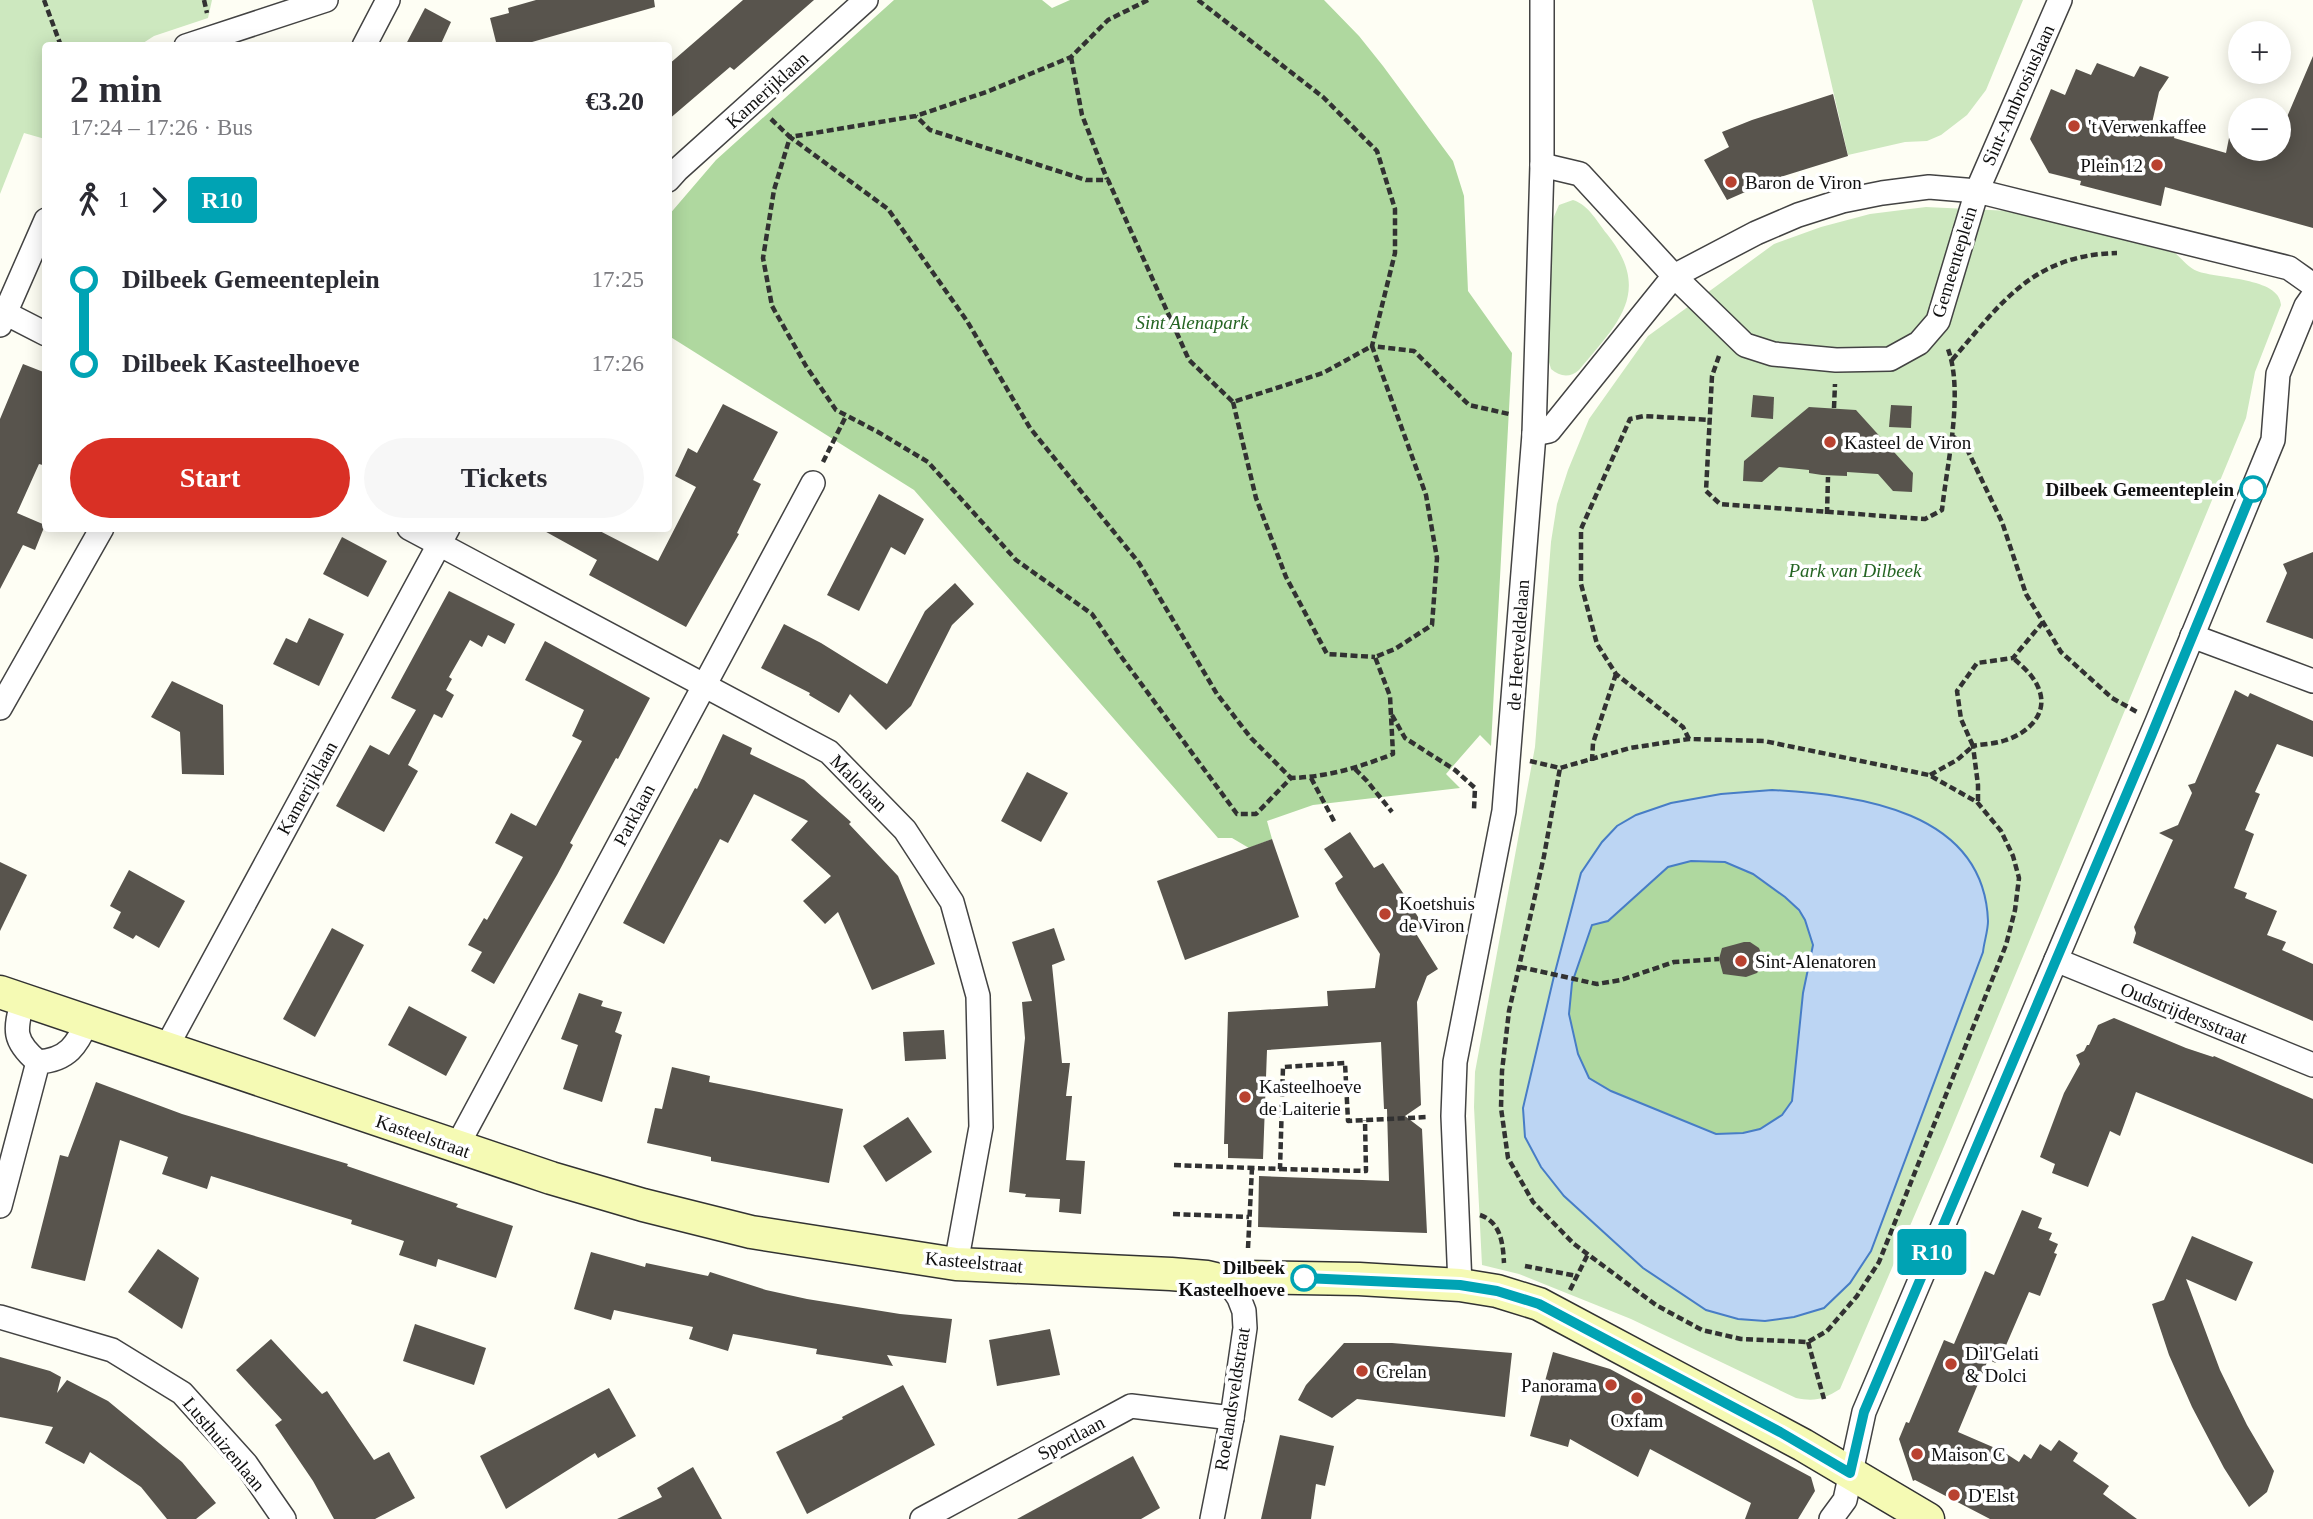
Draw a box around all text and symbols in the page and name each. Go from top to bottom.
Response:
street label: Sint-Ambrosiuslaan [1977,21,2059,169]
map controls [2228,21,2291,161]
button: + [2228,21,2291,84]
street label: Kamerijklaan [722,47,813,132]
text: 2 min [70,68,162,110]
text: €3.20 [586,87,644,116]
button: − [2228,98,2291,161]
text: 17:24 – 17:26 · Bus [70,115,253,140]
place label: 't Verwenkaffee [2088,116,2206,137]
marker: 't Verwenkaffee [2066,118,2082,134]
place label: Plein 12 [2080,155,2143,176]
marker: Plein 12 [2149,157,2165,173]
place label: Baron de Viron [1745,172,1862,193]
marker: Baron de Viron [1723,174,1739,190]
icon: walk [70,181,108,219]
icon: forward [140,181,178,219]
text: 1 [118,187,130,212]
text: R10 [202,187,243,213]
street label: Gemeenteplein [1927,203,1981,320]
text: Dilbeek Gemeenteplein [122,265,380,294]
text: 17:25 [592,267,644,292]
park label: Sint Alenapark [1135,312,1249,333]
text: Dilbeek Kasteelhoeve [122,349,360,378]
text: 17:26 [592,351,644,376]
place label: Kasteel de Viron [1844,432,1972,453]
marker: Kasteel de Viron [1822,434,1838,450]
button: Start [70,438,350,518]
button: Tickets [364,438,644,518]
marker: Dilbeek Gemeenteplein [2240,476,2266,502]
place label: Dilbeek Gemeenteplein [2046,479,2234,500]
park label: Park van Dilbeek [1788,560,1922,581]
street label: de Heetveldelaan [1503,578,1533,711]
street label: Kamerijklaan [273,737,341,838]
street label: Malolaan [826,750,892,816]
street label: Parklaan [609,780,659,849]
place label: Koetshuis de Viron [1399,893,1475,936]
marker: Koetshuis de Viron [1377,906,1393,922]
place label: Sint-Alenatoren [1755,951,1877,972]
marker: Sint-Alenatoren [1733,953,1749,969]
street label: Oudstrijdersstraat [2117,978,2251,1048]
place label: Kasteelhoeve de Laiterie [1259,1076,1361,1119]
marker: Kasteelhoeve de Laiterie [1237,1089,1253,1105]
street label: Kasteelstraat [373,1110,473,1162]
line badge: R10 [1892,1229,1972,1275]
text: R10 [1911,1239,1953,1265]
street label: Kasteelstraat [924,1247,1025,1277]
place label: Dilbeek Kasteelhoeve [1178,1257,1285,1300]
marker: Dilbeek Kasteelhoeve [1291,1265,1317,1291]
street label: Roelandsveldstraat [1210,1325,1254,1472]
place label: Dil'Gelati & Dolci [1965,1343,2039,1386]
marker: Dil'Gelati & Dolci [1943,1356,1959,1372]
place label: Crelan [1376,1361,1427,1382]
marker: Crelan [1354,1363,1370,1379]
place label: Panorama [1521,1375,1598,1396]
marker: Panorama [1603,1377,1619,1393]
marker: Oxfam [1629,1390,1645,1406]
street label: Lusthuizenlaan [179,1393,270,1496]
place label: Oxfam [1611,1410,1664,1431]
street label: Sportlaan [1034,1411,1109,1464]
place label: Maison C [1931,1444,2005,1465]
marker: Maison C [1909,1446,1925,1462]
place label: D'Elst [1968,1485,2015,1506]
marker: D'Elst [1946,1487,1962,1503]

